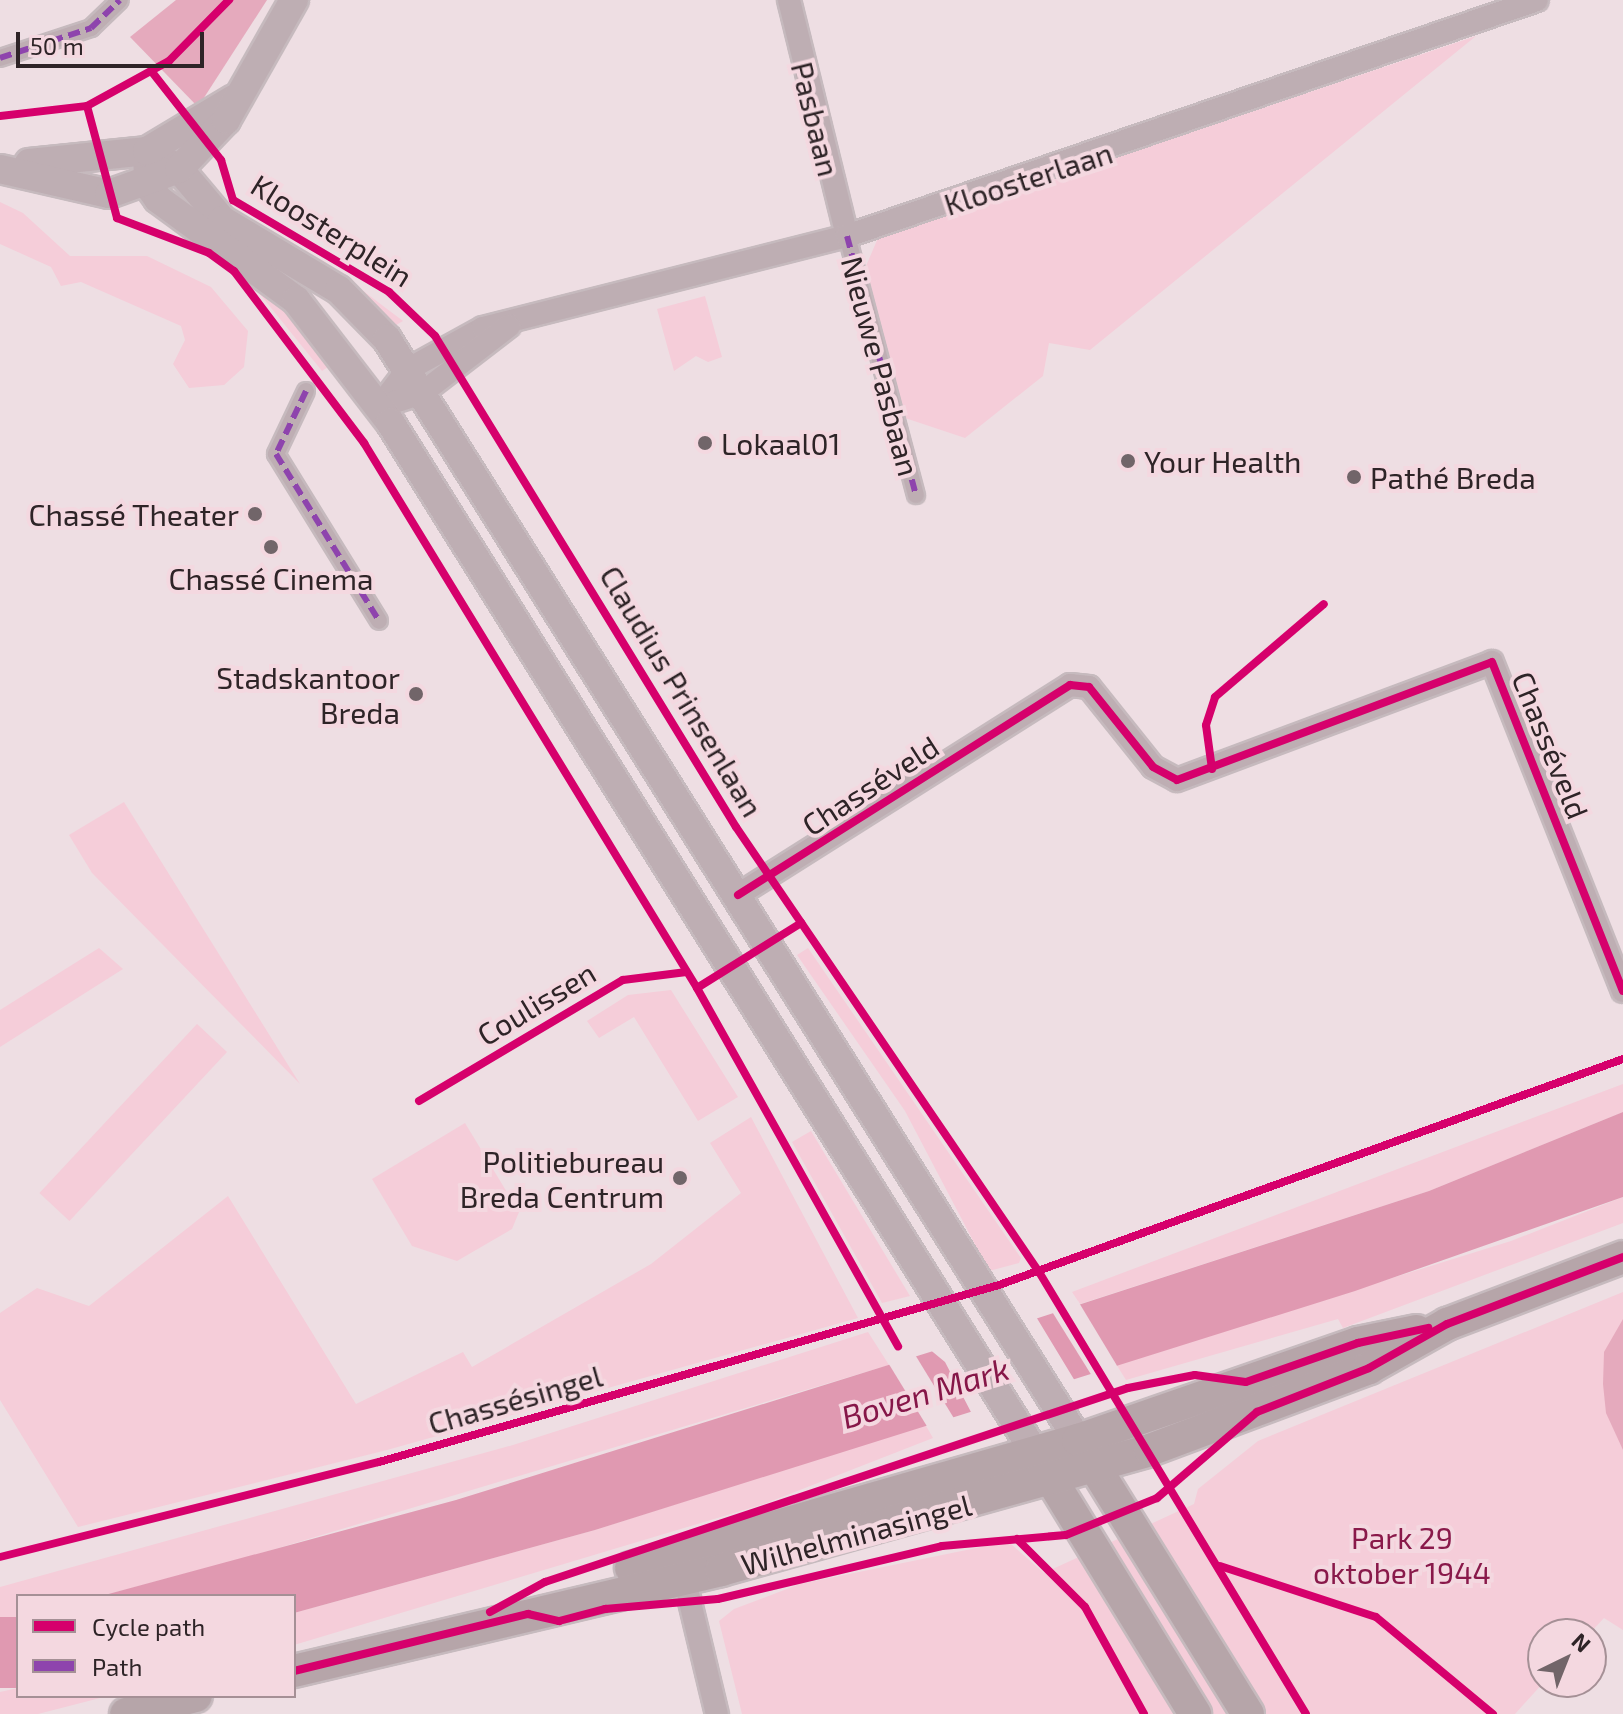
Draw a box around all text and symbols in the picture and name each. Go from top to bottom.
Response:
scale bar [20,16,208,66]
text: 50 m [30,31,84,60]
street label: Pasbaan [784,58,848,180]
street label: Kloosterlaan [939,134,1117,222]
street label: Kloosterplein [245,166,419,294]
street label: Nieuwe Pasbaan [834,252,928,480]
place label: Lokaal01 [721,425,841,461]
marker: Lokaal01 [696,434,714,452]
place label: Your Health [1144,443,1302,479]
marker: Your Health [1119,452,1137,470]
place label: Pathé Breda [1370,459,1536,495]
marker: Pathé Breda [1345,468,1363,486]
place label: Chassé Theater [28,496,239,532]
marker: Chassé Theater [246,505,264,523]
marker: Chassé Cinema [262,538,280,556]
street label: Claudius Prinsenlaan [593,559,771,823]
place label: Chassé Cinema [168,560,374,596]
place label: Stadskantoor Breda [216,659,400,730]
street label: Chasséveld [1505,666,1597,824]
marker: Stadskantoor Breda [407,685,425,703]
street label: Chasséveld [795,728,945,842]
street label: Coulissen [470,954,602,1052]
place label: Politiebureau Breda Centrum [460,1143,664,1214]
marker: Politiebureau Breda Centrum [671,1169,689,1187]
water label: Boven Mark [837,1348,1013,1436]
street label: Chassésingel [424,1357,606,1441]
street label: Wilhelminasingel [737,1486,975,1582]
park label: Park 29 oktober 1944 [1313,1519,1491,1590]
legend [16,1594,296,1698]
text: Cycle path [92,1612,205,1641]
north arrow [1527,1618,1607,1698]
text: N [1567,1627,1597,1657]
text: Path [92,1652,142,1681]

